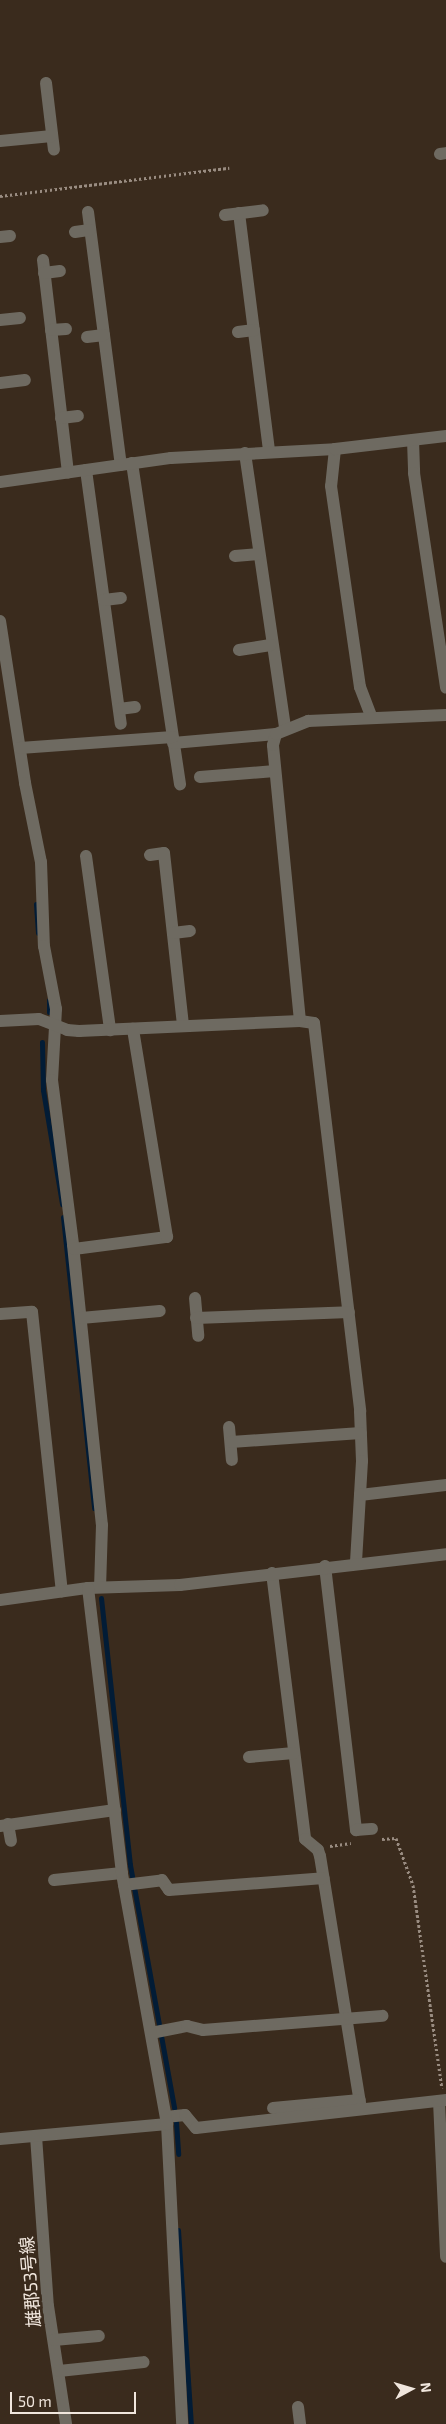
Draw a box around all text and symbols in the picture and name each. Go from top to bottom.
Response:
street label: 雄郡53号線 [15,2235,45,2329]
north arrow [386,2364,436,2414]
text: N [417,2381,435,2393]
scale bar [12,2382,139,2414]
text: 50 m [18,2392,52,2410]

